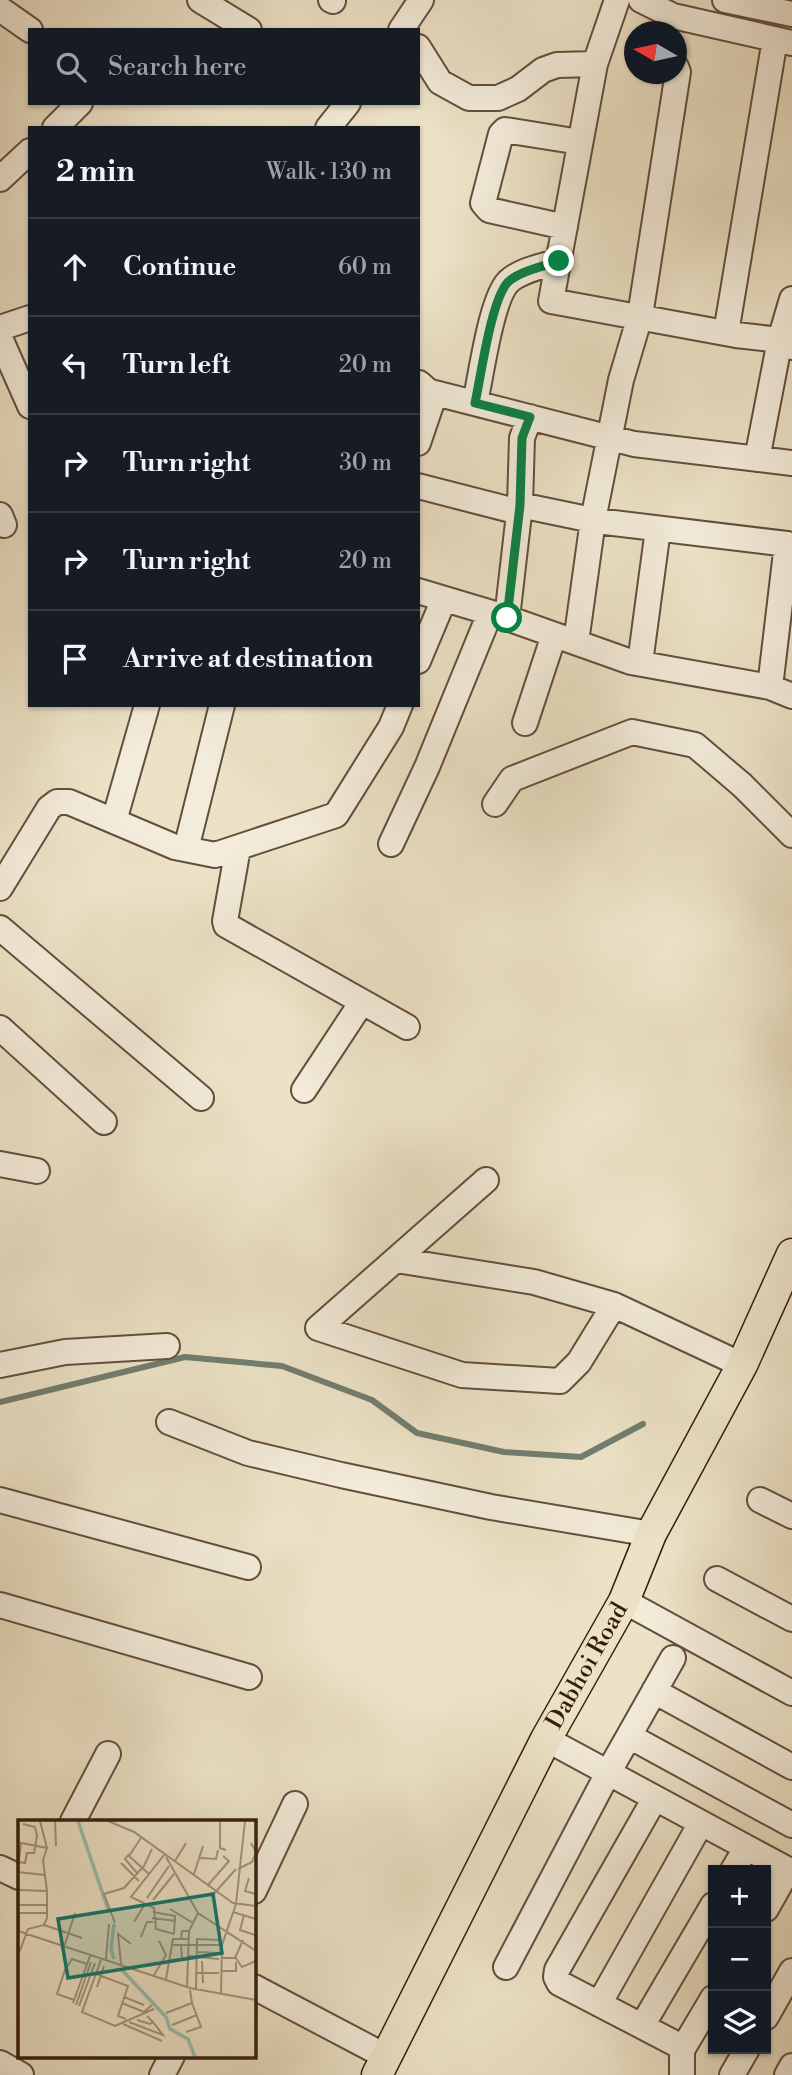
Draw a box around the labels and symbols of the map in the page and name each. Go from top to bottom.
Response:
north arrow [624,21,687,84]
route end [543,245,574,276]
route start [491,602,522,633]
street label: Dabhoi Road [540,1597,635,1735]
inset map [18,1820,256,2058]

